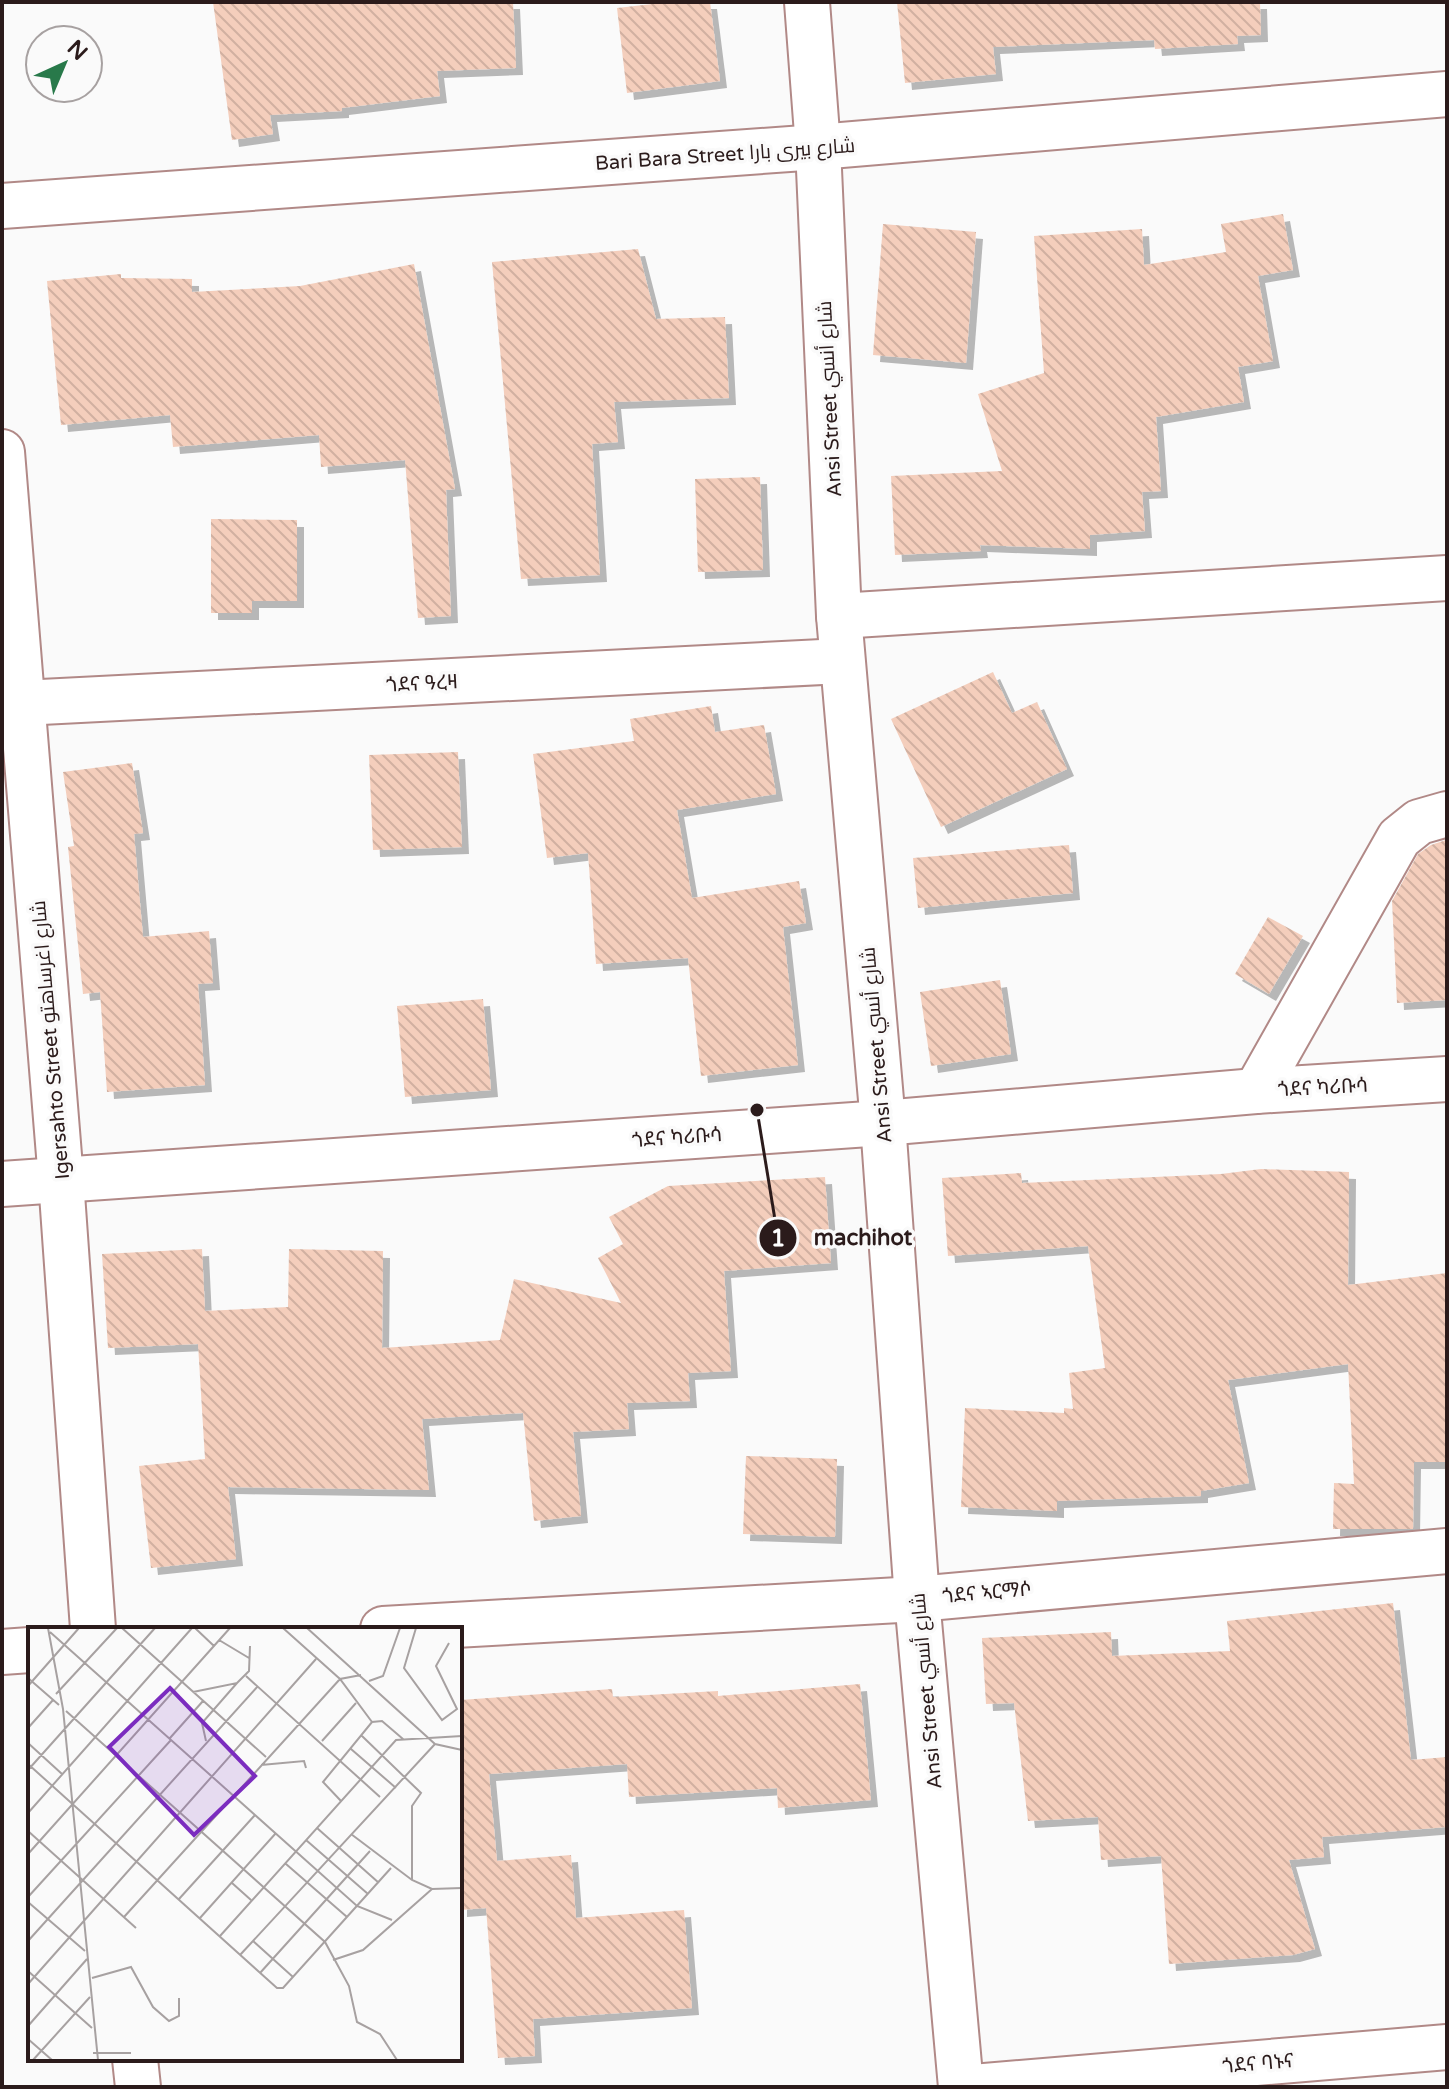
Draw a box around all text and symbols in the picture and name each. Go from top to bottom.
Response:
north arrow [24,24,104,104]
text: N [62,35,93,66]
street label: Bari Bara Street شارع بيرى بارا [594,134,856,177]
street label: Ansi Street شارع أنسي [812,300,849,498]
street label: ጎደና ዓረዛ [386,670,459,698]
street label: Igersahto Street شارع اغرساهتو [27,899,76,1180]
street label: Ansi Street شارع أنسي [855,946,900,1144]
street label: ጎደና ካሪቡሳ [1277,1074,1369,1102]
street label: ጎደና ካሪቡሳ [631,1123,723,1153]
callout: machihot [758,1215,928,1261]
text: 1 [770,1224,786,1253]
text: machihot [814,1225,913,1251]
street label: ጎደና ኣርማሶ [941,1577,1033,1609]
street label: Ansi Street شارع أنسي [905,1592,950,1790]
inset map [28,1627,462,2061]
street label: ጎደና ባኑና [1221,2049,1295,2079]

